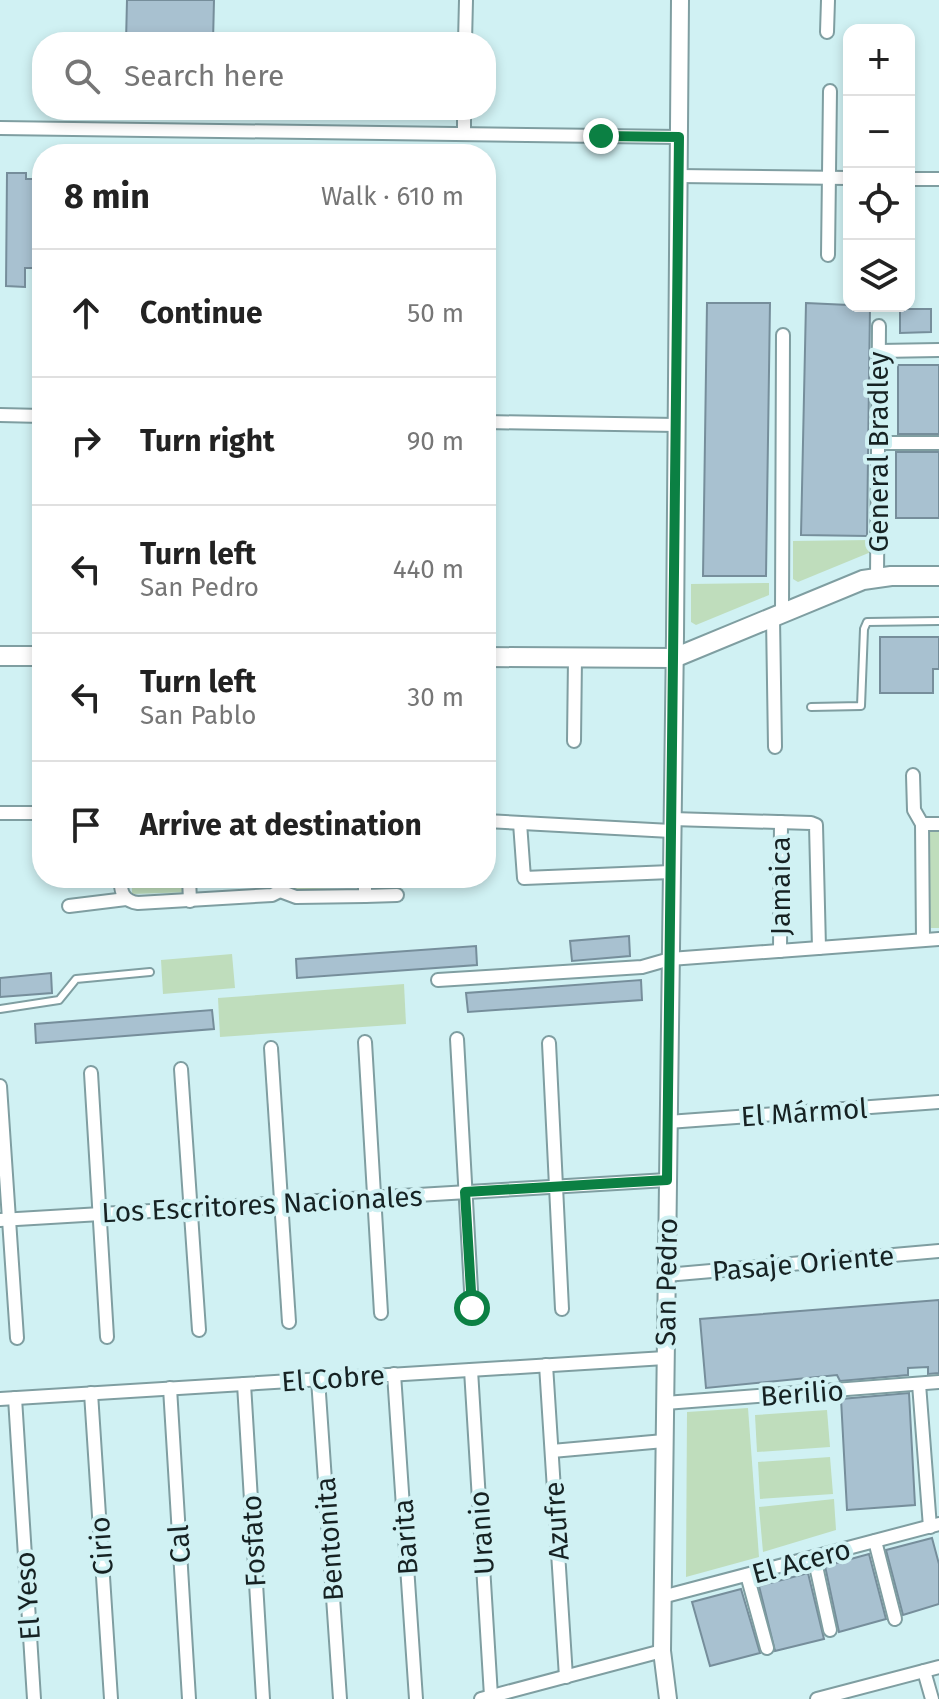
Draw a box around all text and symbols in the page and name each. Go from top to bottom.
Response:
map controls [843,24,915,312]
button: + [843,24,915,96]
search box [32,32,496,120]
icon: search [60,54,104,98]
text: Search here [124,58,284,94]
button: − [843,96,915,168]
route end [583,118,619,154]
button: locate [843,168,915,240]
text: 8 min [64,176,150,217]
text: Walk · 610 m [321,181,464,212]
button: layers [843,240,915,312]
icon: ahead [64,291,108,335]
text: Continue [140,295,263,331]
text: 50 m [407,298,464,329]
street label: General Bradley [862,351,895,552]
icon: right [64,419,108,463]
text: Turn right [140,423,275,459]
text: 90 m [407,426,464,457]
text: Turn left [140,536,256,572]
icon: left [64,547,108,591]
text: 440 m [393,554,464,585]
text: San Pedro [140,572,259,603]
text: Turn left [140,664,256,700]
icon: left [64,675,108,719]
text: 30 m [407,682,464,713]
text: San Pablo [140,700,256,731]
icon: arrive [64,803,108,847]
text: Arrive at destination [140,807,422,843]
street label: Jamaica [764,836,797,936]
street label: El Mármol [740,1092,868,1133]
street label: Los Escritores Nacionales [101,1180,423,1229]
street label: San Pedro [649,1218,684,1346]
street label: Pasaje Oriente [711,1239,895,1288]
route start [454,1290,490,1326]
street label: El Cobre [280,1358,386,1399]
street label: Berilio [759,1374,845,1413]
street label: Bentonita [309,1476,350,1602]
street label: Azufre [537,1480,576,1561]
street label: Uranio [462,1490,501,1576]
street label: Fosfato [235,1494,272,1588]
street label: Barita [386,1498,425,1576]
street label: Cirio [83,1516,120,1576]
street label: Cal [162,1524,197,1564]
street label: El Acero [748,1532,854,1590]
street label: El Yeso [8,1550,47,1641]

